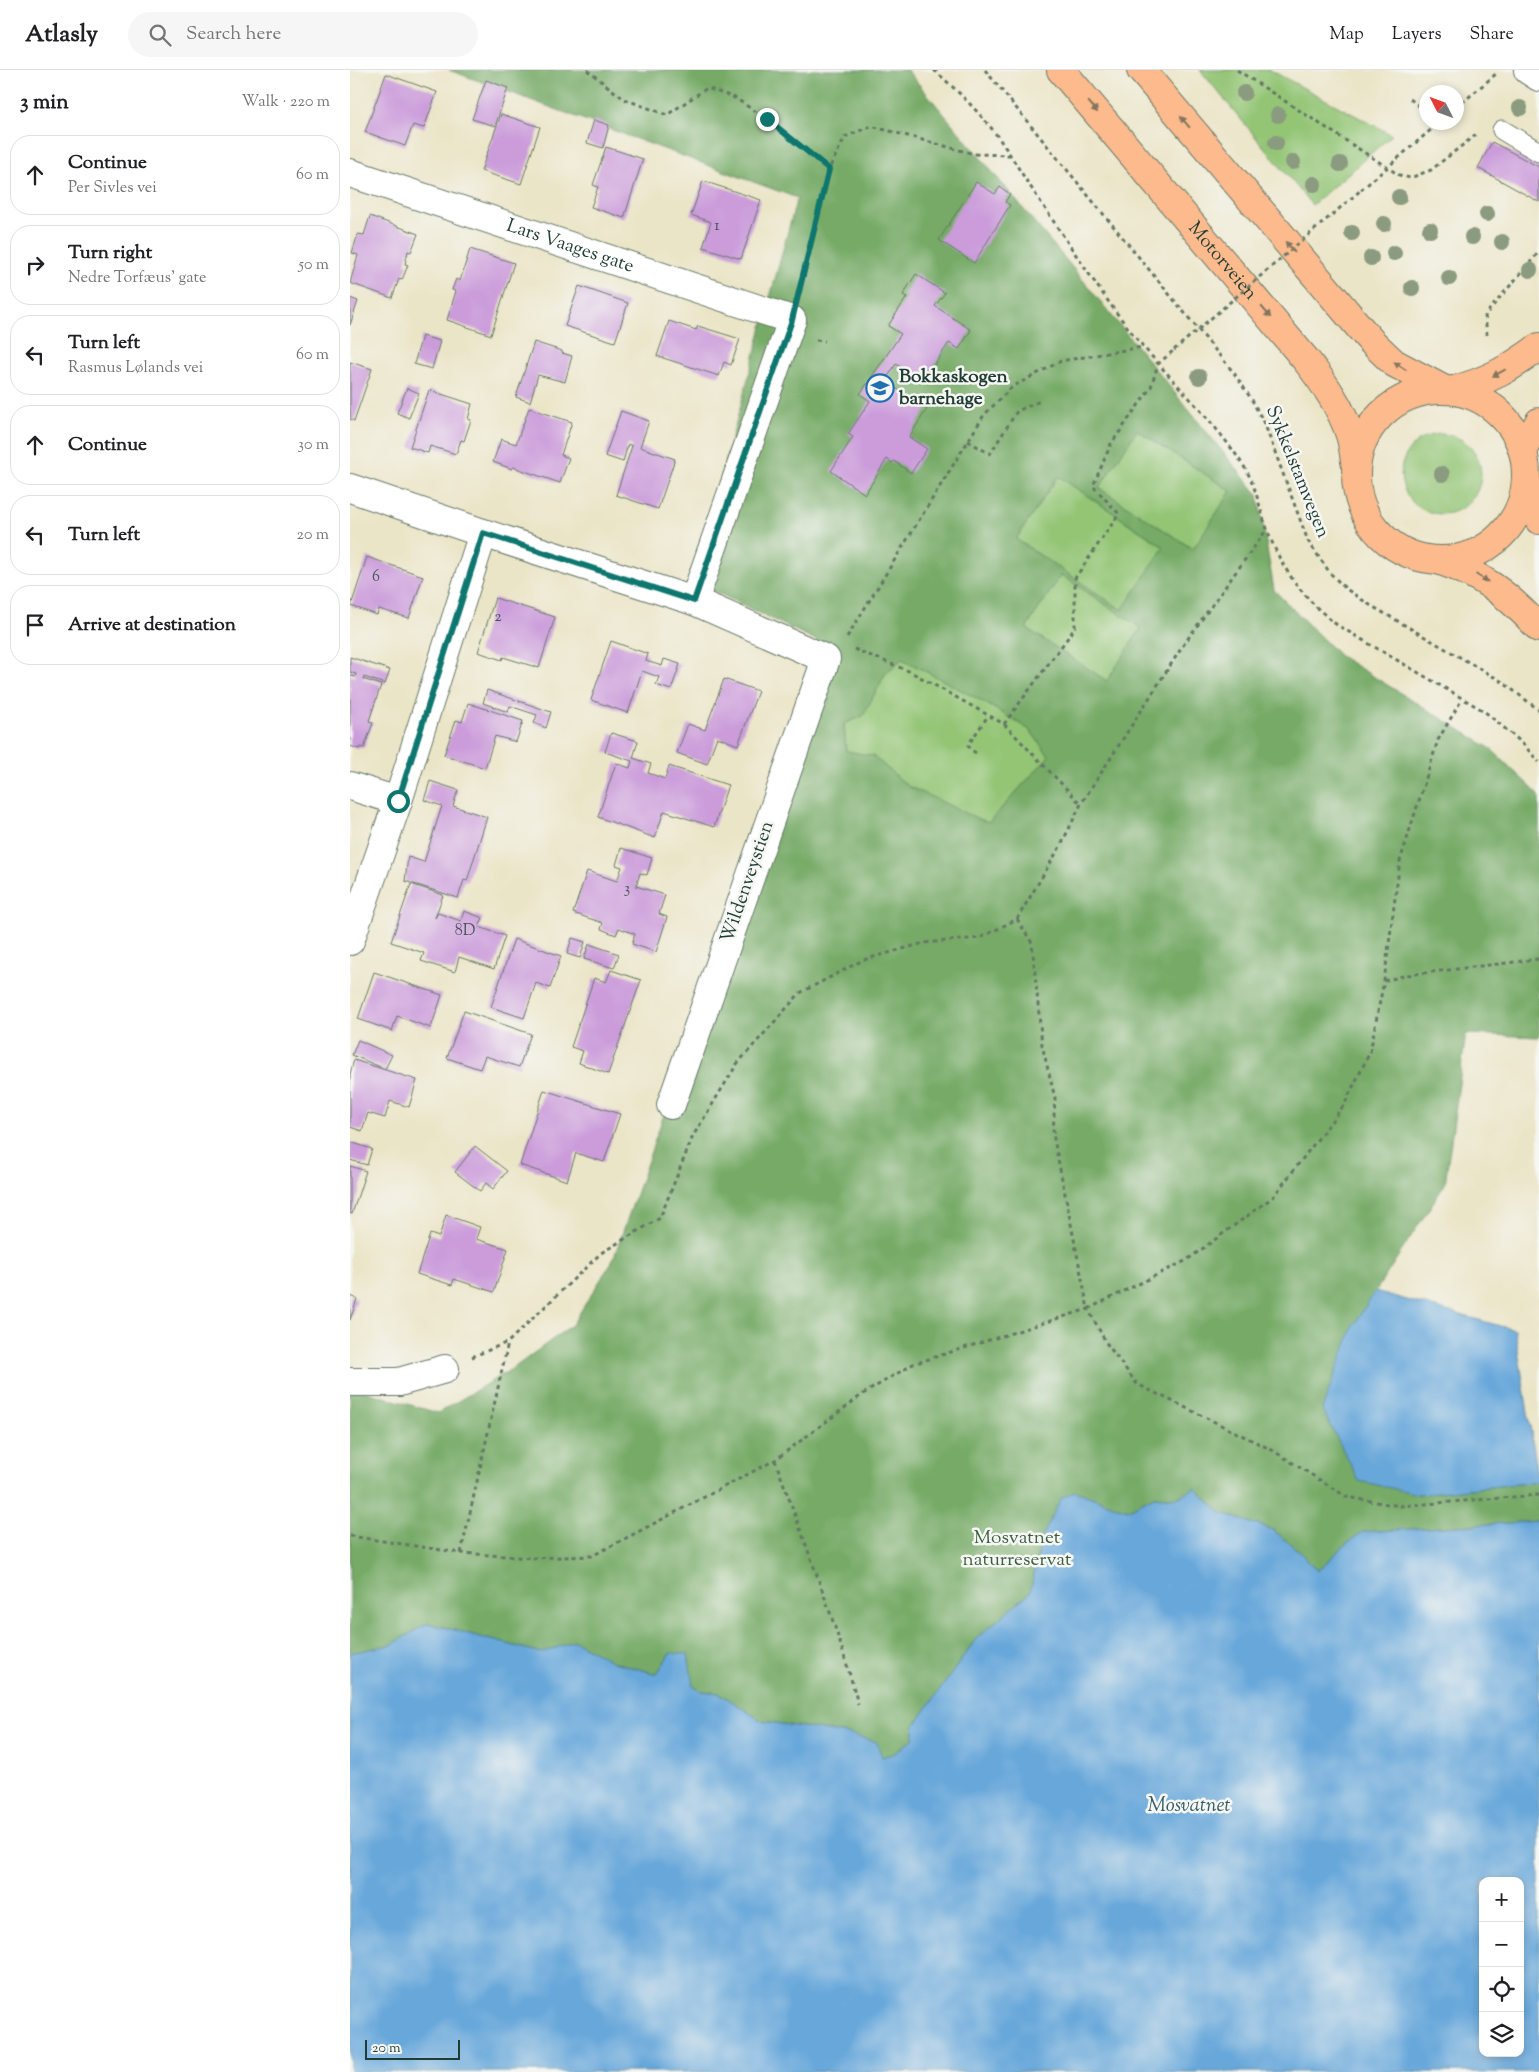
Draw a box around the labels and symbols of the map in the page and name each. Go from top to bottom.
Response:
north arrow [1419,85,1464,130]
one-way arrow [1087,101,1098,114]
route end [756,108,779,131]
one-way arrow [1180,116,1191,129]
street label: Lars Vaages gate [503,212,638,280]
house number: 1 [714,215,720,238]
street label: Motorveien [1181,216,1263,306]
one-way arrow [1284,241,1295,254]
one-way arrow [1260,305,1271,318]
one-way arrow [1393,361,1407,370]
place label: Bokkaskogen barnehage [898,364,1009,413]
one-way arrow [1492,369,1506,378]
school or university icon: Bokkaskogen barnehage [865,373,895,403]
street label: Sykkelstamvegen [1258,402,1336,542]
house number: 6 [372,566,380,589]
one-way arrow [1475,574,1488,583]
house number: 2 [494,606,502,629]
route start [387,790,410,813]
street label: Wildenveystien [715,817,781,947]
house number: 3 [624,878,630,901]
house number: 8D [455,920,475,943]
park label: Mosvatnet naturreservat [963,1525,1072,1574]
water label: Mosvatnet [1148,1792,1230,1821]
scale bar [365,2037,460,2060]

